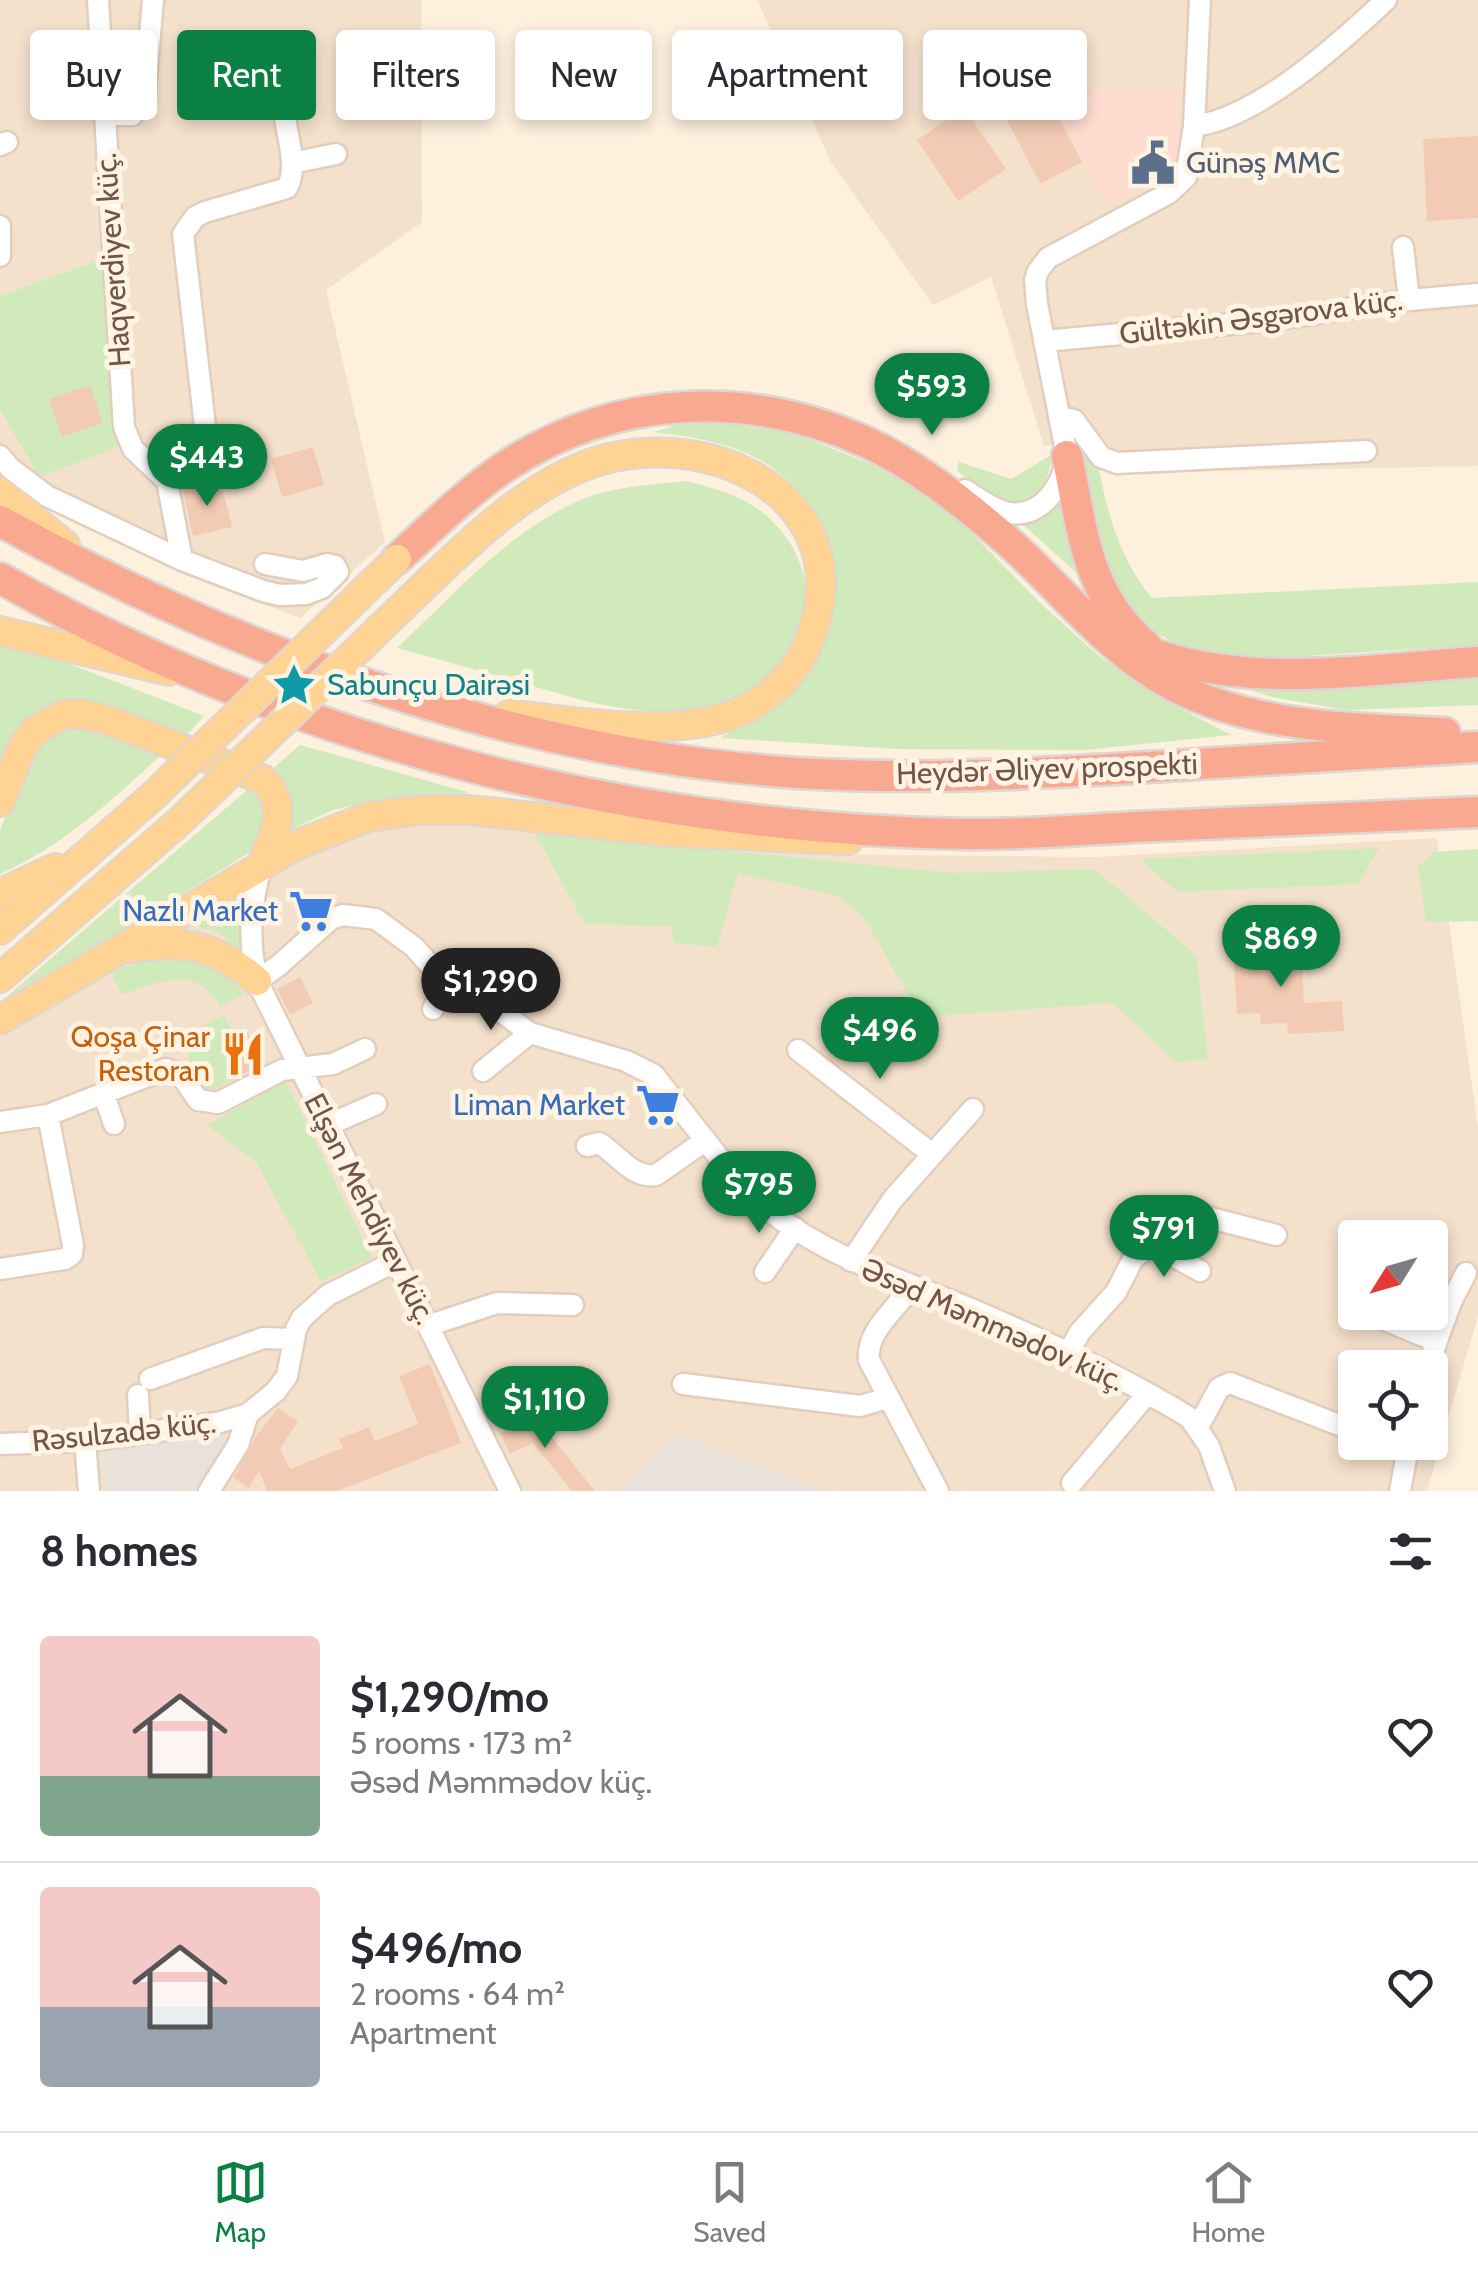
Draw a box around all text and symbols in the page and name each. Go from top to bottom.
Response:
chip: Buy [30,30,157,120]
chip: Rent [177,30,316,120]
chip: Filters [336,30,495,120]
chip: New [515,30,652,120]
chip: Apartment [672,30,903,120]
chip: House [923,30,1087,120]
public building icon: Günəş MMC [1129,139,1177,187]
place label: Günəş MMC [1186,144,1340,181]
street label: Haqverdiyev küç. [87,152,138,368]
street label: Gültəkin Əsgərova küç. [1117,281,1405,352]
pin: $593 [873,353,991,438]
text: $593 [897,366,967,405]
pin: $443 [148,424,266,509]
text: $443 [169,437,245,476]
place icon: Sabunçu Dairəsi [270,661,318,709]
place label: Sabunçu Dairəsi [327,666,530,703]
street label: Heydər Əliyev prospekti [896,745,1198,792]
supermarket icon: Nazlı Market [287,887,335,935]
place label: Nazlı Market [122,892,278,929]
pin: $869 [1222,905,1340,990]
text: $869 [1244,918,1318,957]
pin: $1,290 [410,948,572,1033]
text: $1,290 [443,961,539,1000]
pin: $496 [821,997,939,1082]
text: $496 [843,1010,917,1049]
place label: Qoşa Çinar Restoran [71,1018,211,1089]
restaurant icon: Qoşa Çinar Restoran [219,1030,267,1078]
supermarket icon: Liman Market [634,1081,682,1129]
place label: Liman Market [453,1086,625,1123]
street label: Elşən Mehdiyev küç. [296,1087,445,1330]
pin: $795 [700,1151,818,1236]
text: $795 [724,1164,794,1203]
pin: $791 [1105,1195,1223,1280]
text: $791 [1132,1208,1196,1247]
north arrow [1338,1220,1448,1330]
map controls [1338,1220,1448,1460]
street label: Əsəd Məmmədov küç. [856,1250,1130,1399]
button: locate [1338,1350,1448,1460]
pin: $1,110 [464,1366,626,1451]
text: $1,110 [503,1379,587,1418]
street label: Rəsulzadə küç. [30,1403,218,1460]
icon: filters [1383,1524,1438,1579]
text: 8 homes [40,1525,198,1577]
text: $1,290/mo [350,1671,549,1723]
icon: home [120,1676,240,1796]
icon: heart [1383,1709,1438,1764]
text: 5 rooms · 173 m² [350,1723,572,1762]
text: Əsəd Məmmədov küç. [350,1762,652,1801]
text: $496/mo [350,1922,522,1974]
icon: home [120,1927,240,2047]
icon: heart [1383,1960,1438,2015]
text: 2 rooms · 64 m² [350,1974,565,2013]
text: Apartment [350,2013,497,2052]
tab: Map [213,2155,268,2249]
tab: Saved [693,2155,766,2249]
tab: Home [1192,2155,1265,2249]

